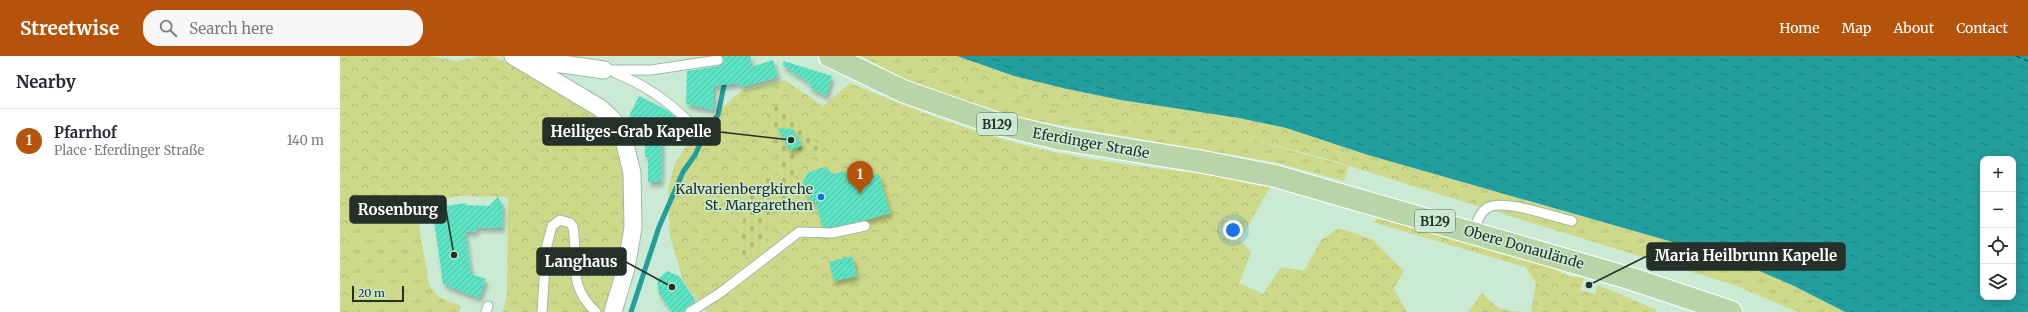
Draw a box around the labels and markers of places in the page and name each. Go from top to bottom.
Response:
callout: Heiliges-Grab Kapelle [543,118,720,145]
pin: 1 [847,161,873,194]
place label: Kalvarienbergkirche St. Margarethen [675,180,813,214]
marker: Kalvarienbergkirche St. Margarethen [816,192,826,202]
callout: Rosenburg [350,196,446,223]
callout: Maria Heilbrunn Kapelle [1647,243,1845,270]
callout: Langhaus [537,248,626,275]

